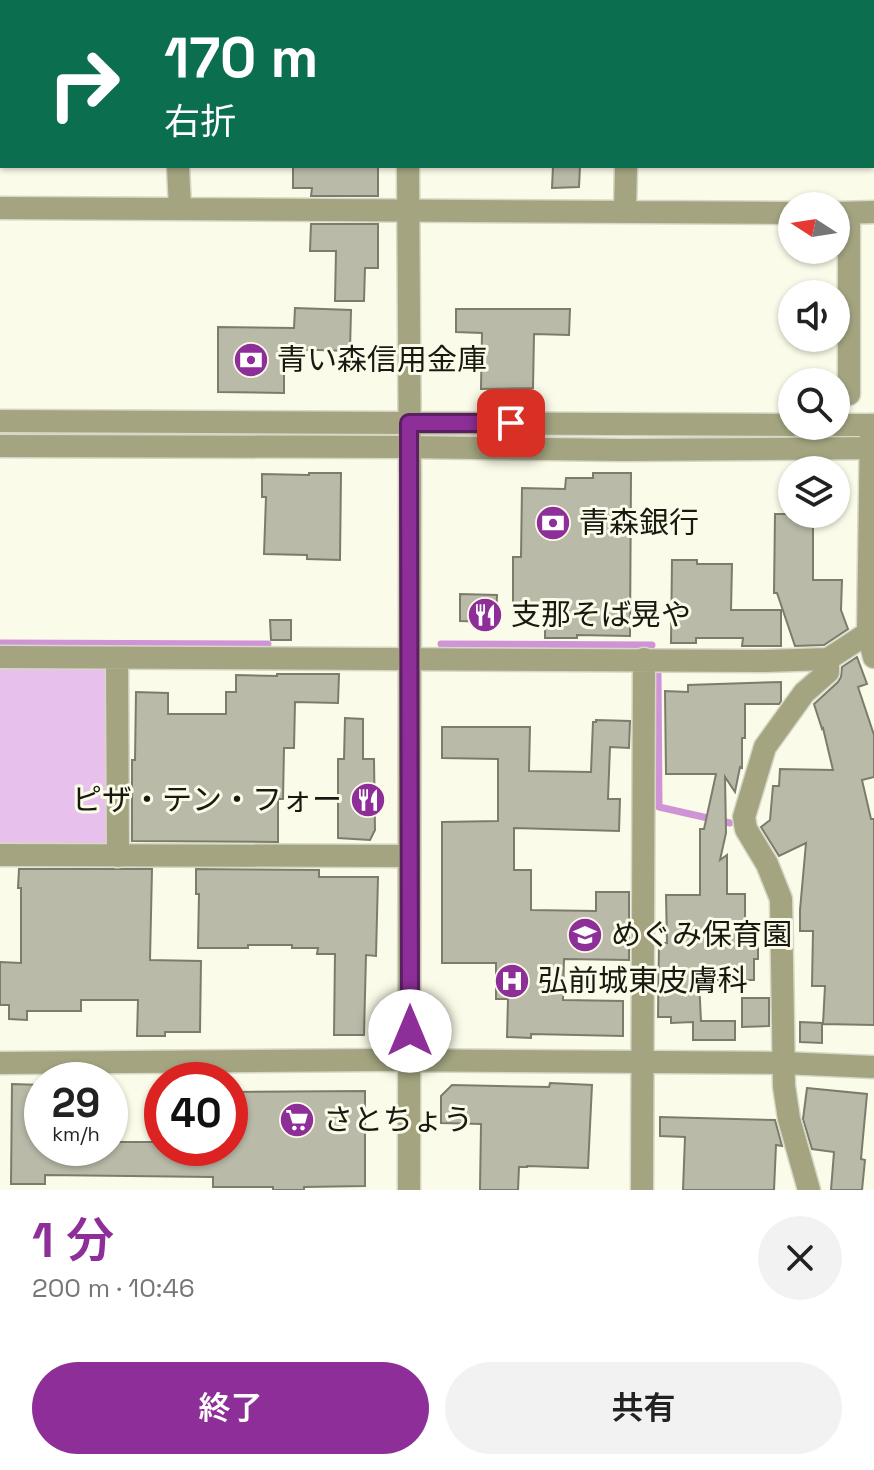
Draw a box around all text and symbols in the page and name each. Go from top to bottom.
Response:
text: 170 m [164,22,318,93]
icon: right [32,32,136,136]
text: 右折 [164,99,236,145]
north arrow [778,192,850,264]
map controls [778,192,850,528]
button: sound [778,280,850,352]
place label: 青い森信用金庫 [277,340,487,379]
bank icon: 青い森信用金庫 [232,341,270,379]
button: search [778,368,850,440]
pin [477,389,545,457]
icon: arrive [489,401,533,445]
button: layers [778,456,850,528]
place label: 青森銀行 [579,503,699,542]
bank icon: 青森銀行 [534,504,572,542]
place label: 支那そば晃や [511,595,691,634]
restaurant icon: 支那そば晃や [466,596,504,634]
place label: ピザ・テン・フォー [72,780,342,819]
restaurant icon: ピザ・テン・フォー [349,781,387,819]
place label: めぐみ保育園 [611,915,792,954]
school or university icon: めぐみ保育園 [566,916,604,954]
place label: 弘前城東皮膚科 [538,961,748,1000]
hospital icon: 弘前城東皮膚科 [493,962,531,1000]
position arrow [368,989,452,1073]
speed limit sign: 40 [144,1062,248,1166]
text: 29 [52,1078,100,1129]
place label: さとちょう [323,1100,473,1139]
supermarket icon: さとちょう [278,1101,316,1139]
text: km/h [52,1121,100,1147]
text: 1 分 [32,1210,114,1271]
button: close [758,1216,842,1300]
text: 200 m · 10:46 [32,1271,195,1305]
button: 終了 [32,1362,429,1454]
button: 共有 [445,1362,842,1454]

